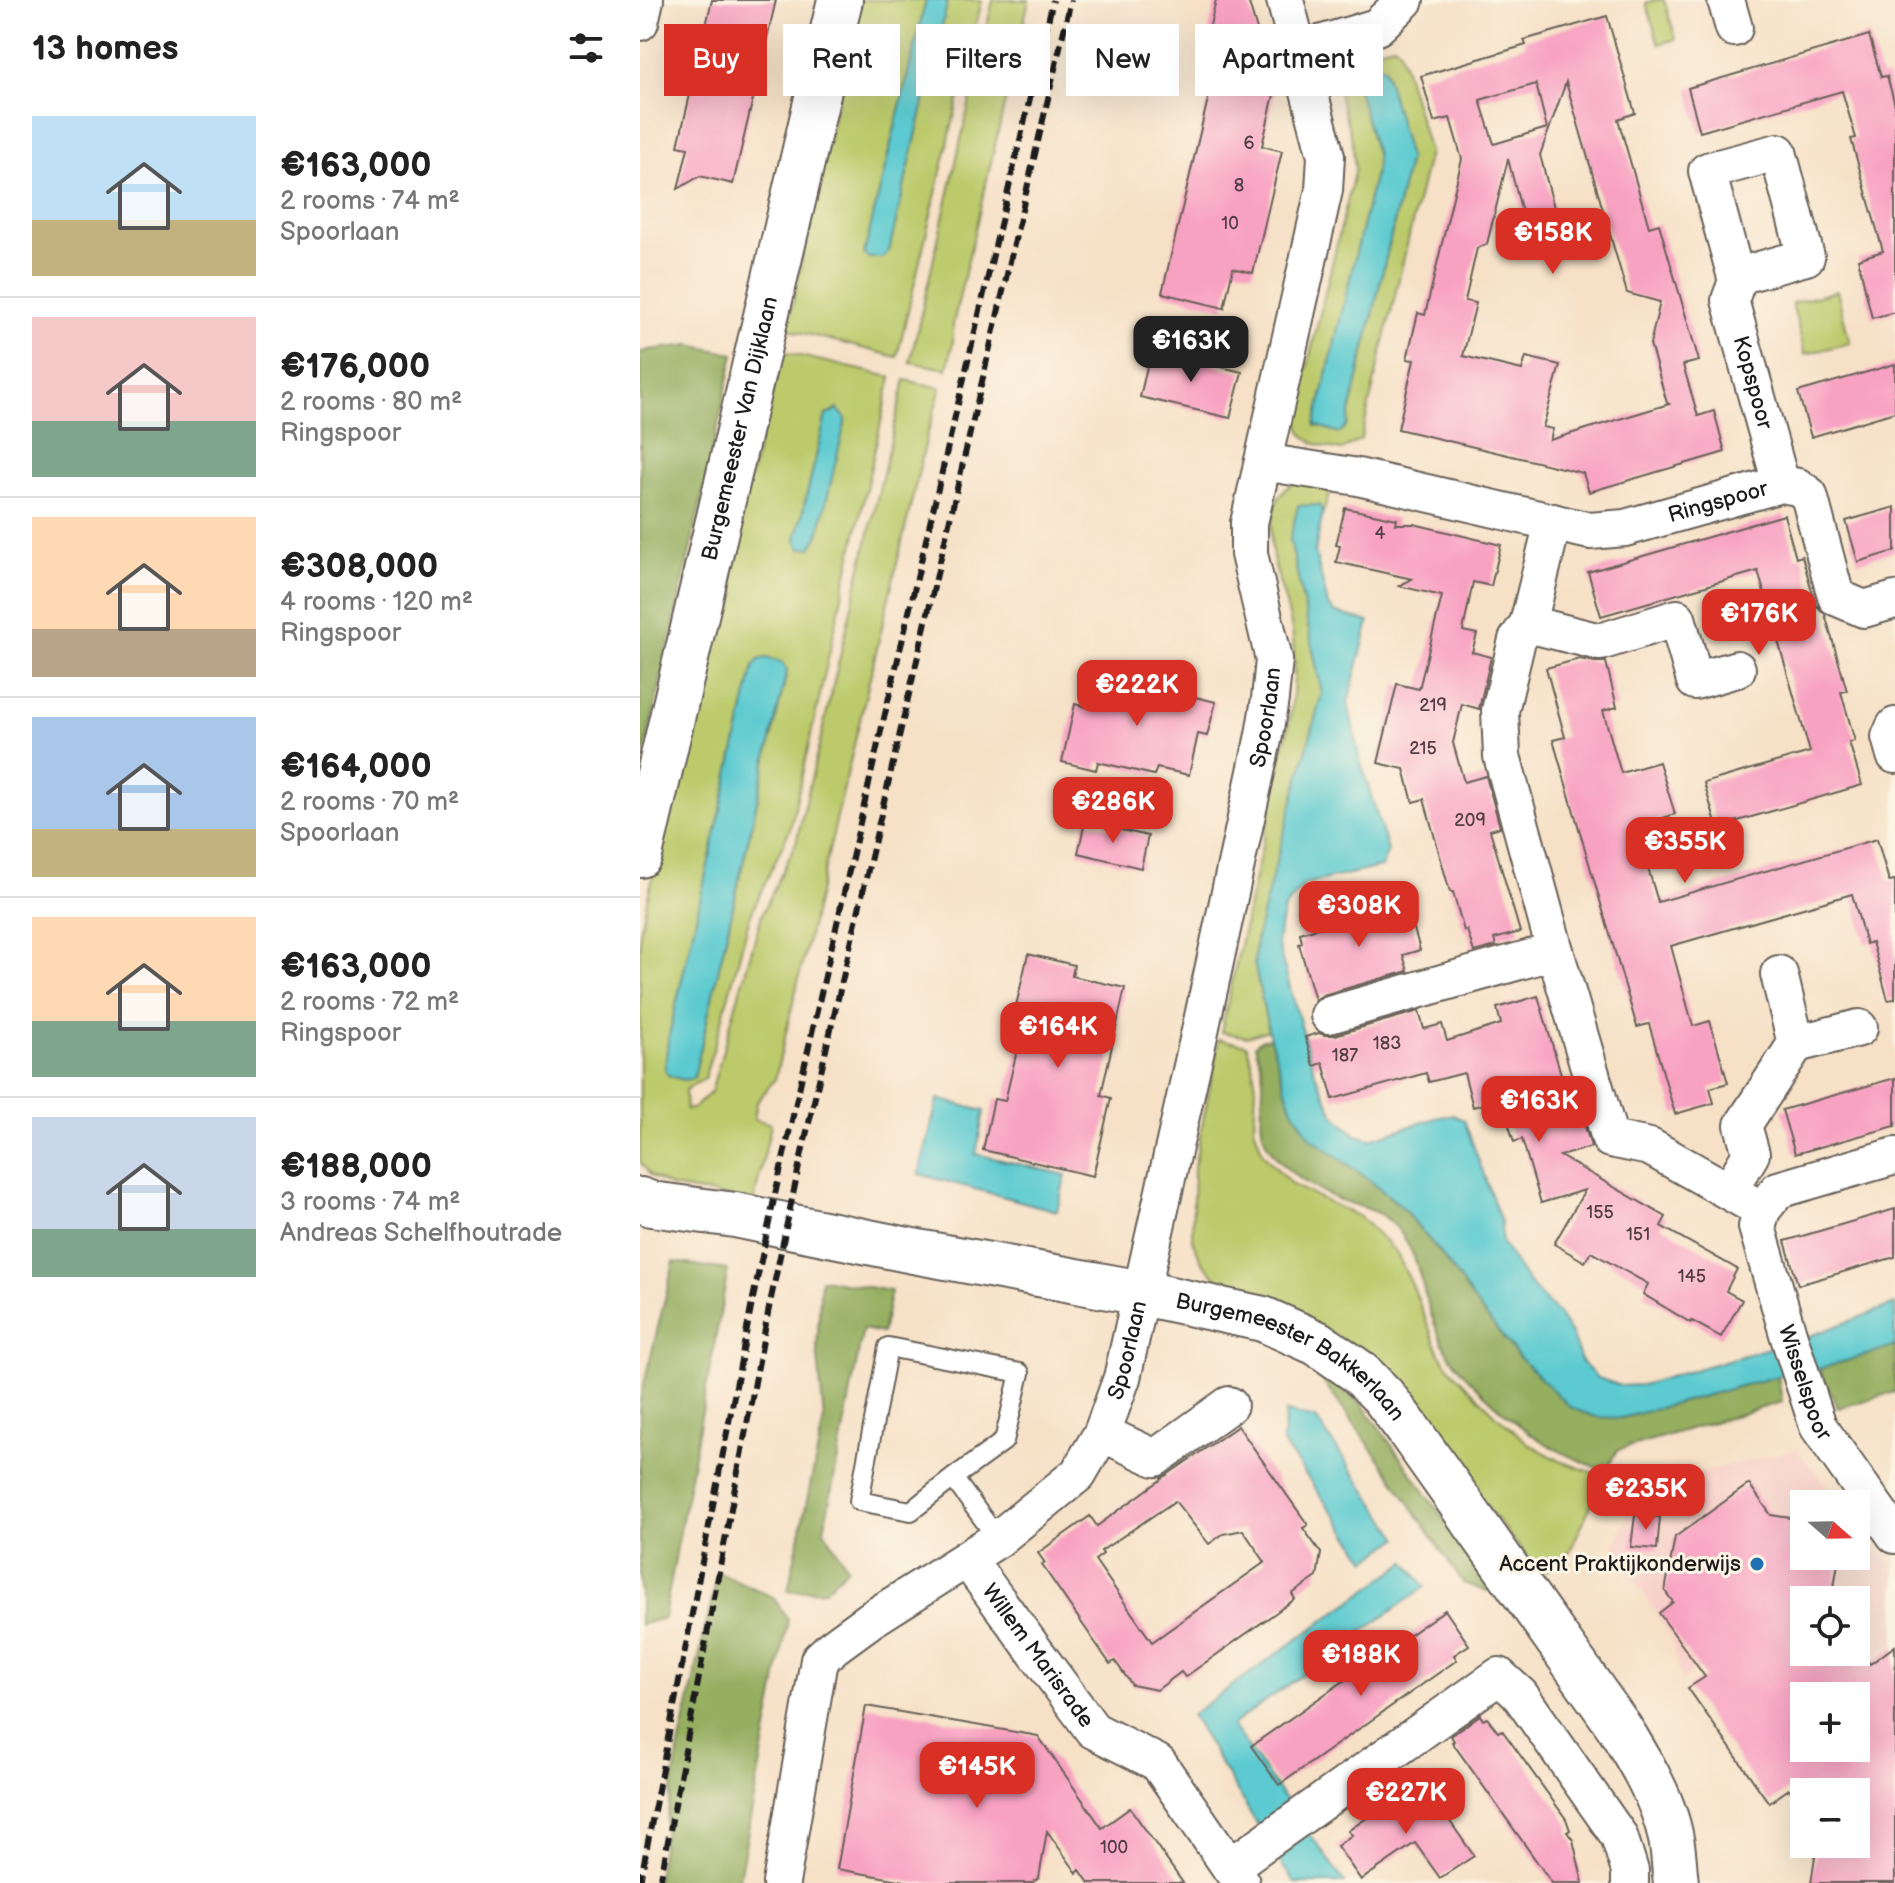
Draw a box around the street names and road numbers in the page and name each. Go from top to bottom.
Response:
street label: Burgemeester Van Dijklaan [696,294,784,563]
street label: Kopspoor [1727,333,1779,433]
street label: Ringspoor [1665,475,1772,529]
street label: Spoorlaan [1244,666,1287,770]
street label: Burgemeester Bakkerlaan [1173,1287,1410,1426]
street label: Spoorlaan [1102,1298,1152,1404]
street label: Wisselspoor [1772,1321,1838,1447]
street label: Willem Marisrade [976,1578,1100,1733]

